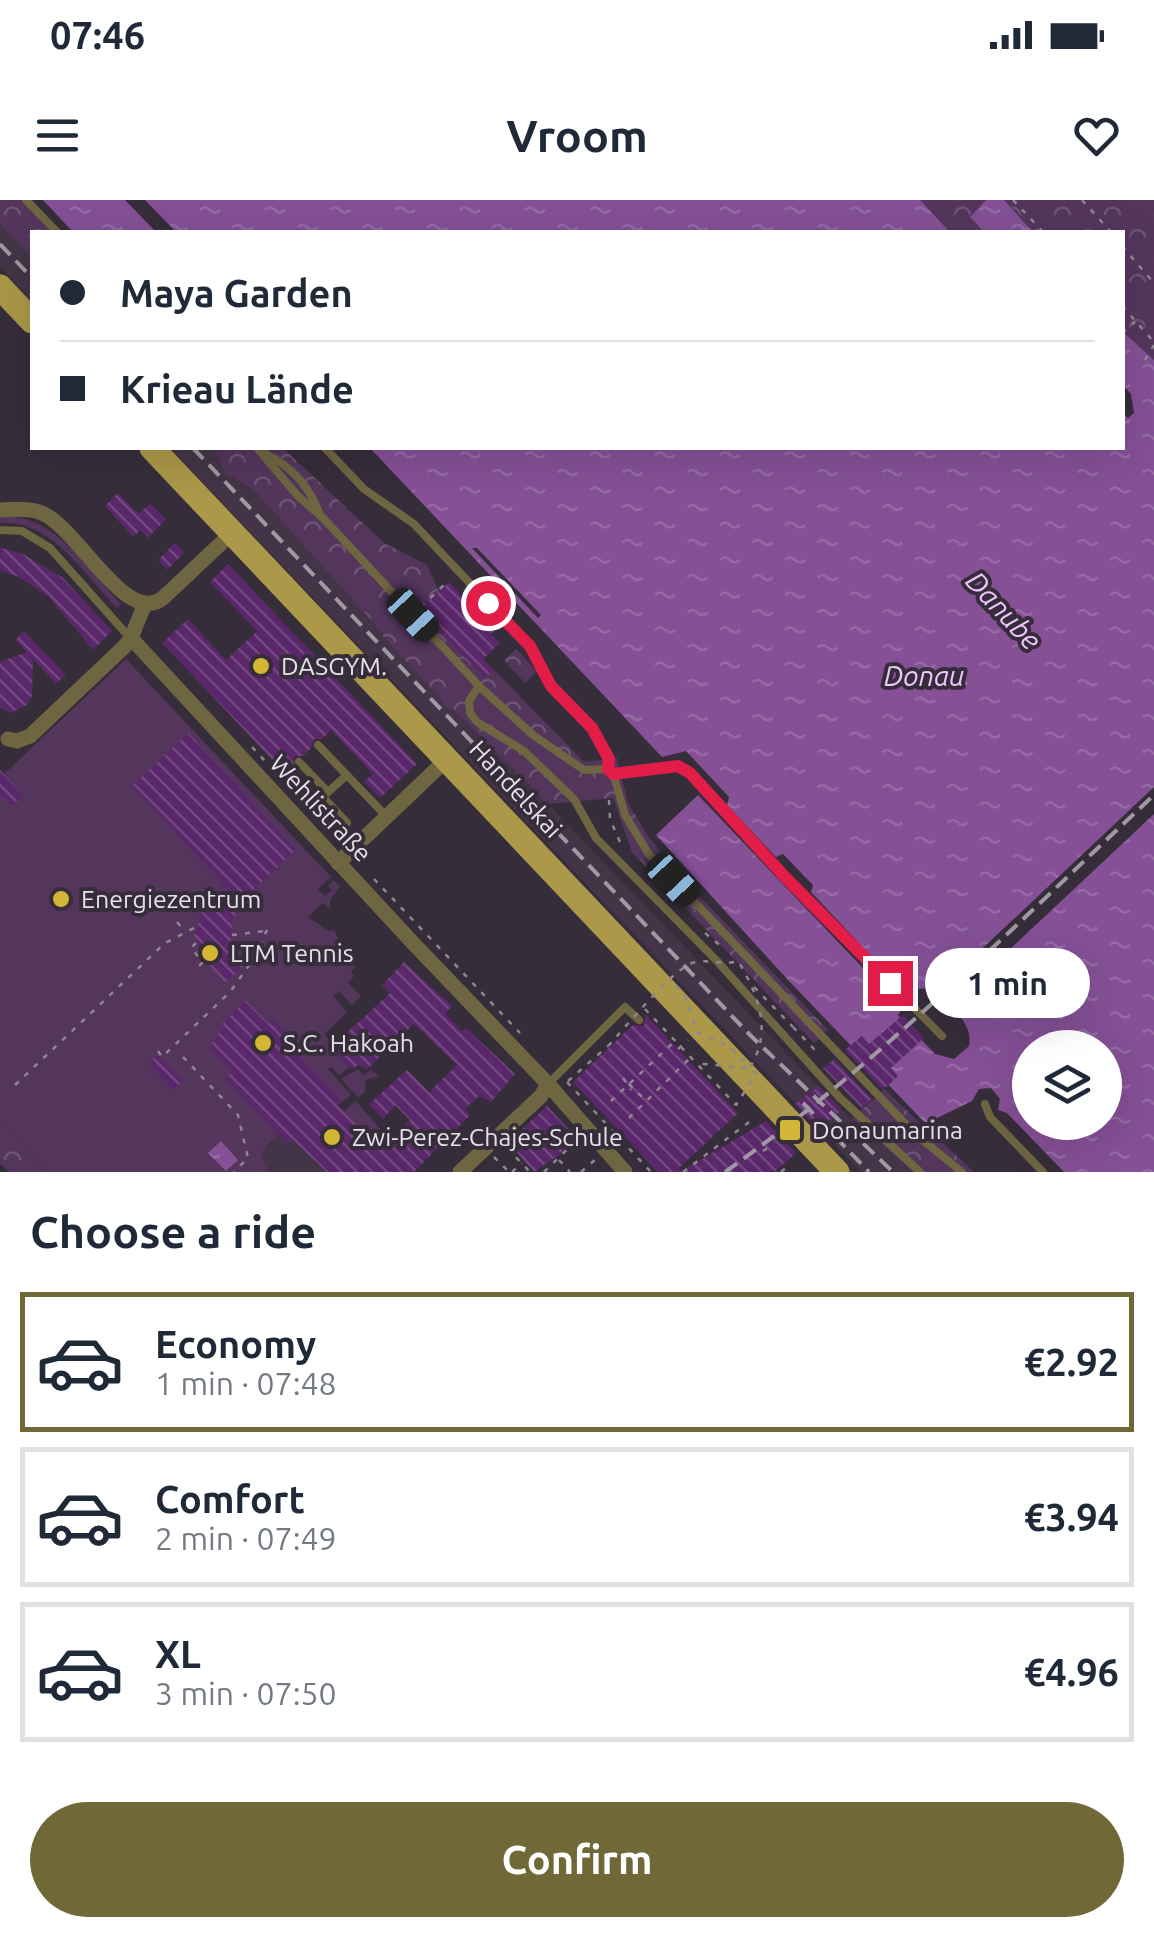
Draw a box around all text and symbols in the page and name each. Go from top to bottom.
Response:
text: 07:46 [50,14,145,56]
icon: menu [30,108,85,163]
icon: heart [1069,108,1124,163]
text: Vroom [506,110,648,161]
text: Maya Garden [120,272,353,314]
text: Krieau Lände [120,368,354,410]
water label: Danube [960,565,1048,655]
route start [466,581,511,626]
car [382,583,444,647]
place label: DASGYM. [281,652,387,680]
marker: DASGYM. [250,655,272,677]
water label: Donau [884,660,964,691]
street label: Handelskai [464,735,568,843]
street label: Wehlistraße [265,749,377,867]
car [642,848,704,912]
place label: Energiezentrum [81,885,261,913]
marker: Energiezentrum [50,888,72,910]
place label: LTM Tennis [230,939,354,967]
marker: LTM Tennis [199,942,221,964]
callout: 1 min [925,948,1090,1018]
route end [868,961,913,1006]
text: 1 min [967,965,1048,1001]
place label: S.C. Hakoah [283,1029,414,1057]
map controls [1012,1030,1122,1140]
button: layers [1012,1030,1122,1140]
marker: S.C. Hakoah [252,1032,274,1054]
place label: Donaumarina [812,1116,963,1144]
marker: Donaumarina [777,1117,803,1143]
place label: Zwi-Perez-Chajes-Schule [352,1123,623,1151]
marker: Zwi-Perez-Chajes-Schule [321,1126,343,1148]
text: Choose a ride [30,1206,316,1257]
icon: car [35,1317,125,1407]
text: Economy [155,1323,316,1365]
text: €2.92 [1024,1341,1119,1383]
text: 1 min · 07:48 [155,1365,337,1401]
icon: car [35,1472,125,1562]
text: Comfort [155,1478,305,1520]
text: €3.94 [1024,1496,1119,1538]
text: 2 min · 07:49 [155,1520,337,1556]
icon: car [35,1627,125,1717]
text: XL [155,1633,201,1675]
text: €4.96 [1024,1651,1119,1693]
text: 3 min · 07:50 [155,1675,337,1711]
button: Confirm [30,1802,1124,1917]

